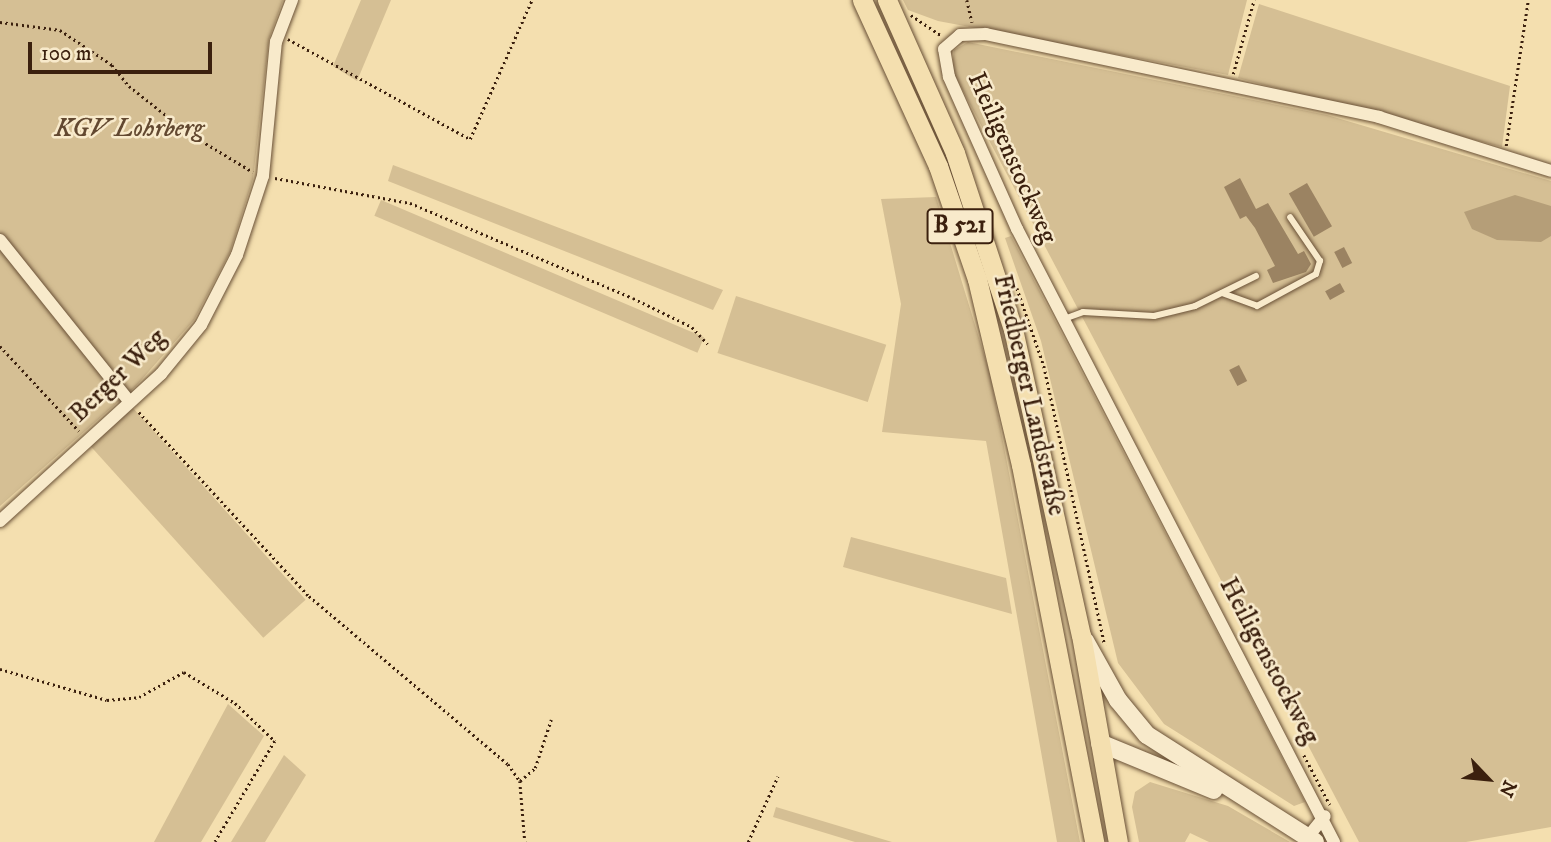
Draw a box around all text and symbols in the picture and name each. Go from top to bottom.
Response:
scale bar [32,28,215,72]
text: 100 m [41,41,92,67]
street label: Heiligenstockweg [960,68,1064,248]
park label: KGV Lohrberg [54,113,204,145]
road number: B 521 [925,206,995,246]
street label: Friedberger Landstraße [986,271,1072,519]
street label: Berger Weg [63,323,173,429]
street label: Heiligenstockweg [1212,572,1326,750]
north arrow [1453,744,1523,814]
text: N [1494,776,1521,800]

